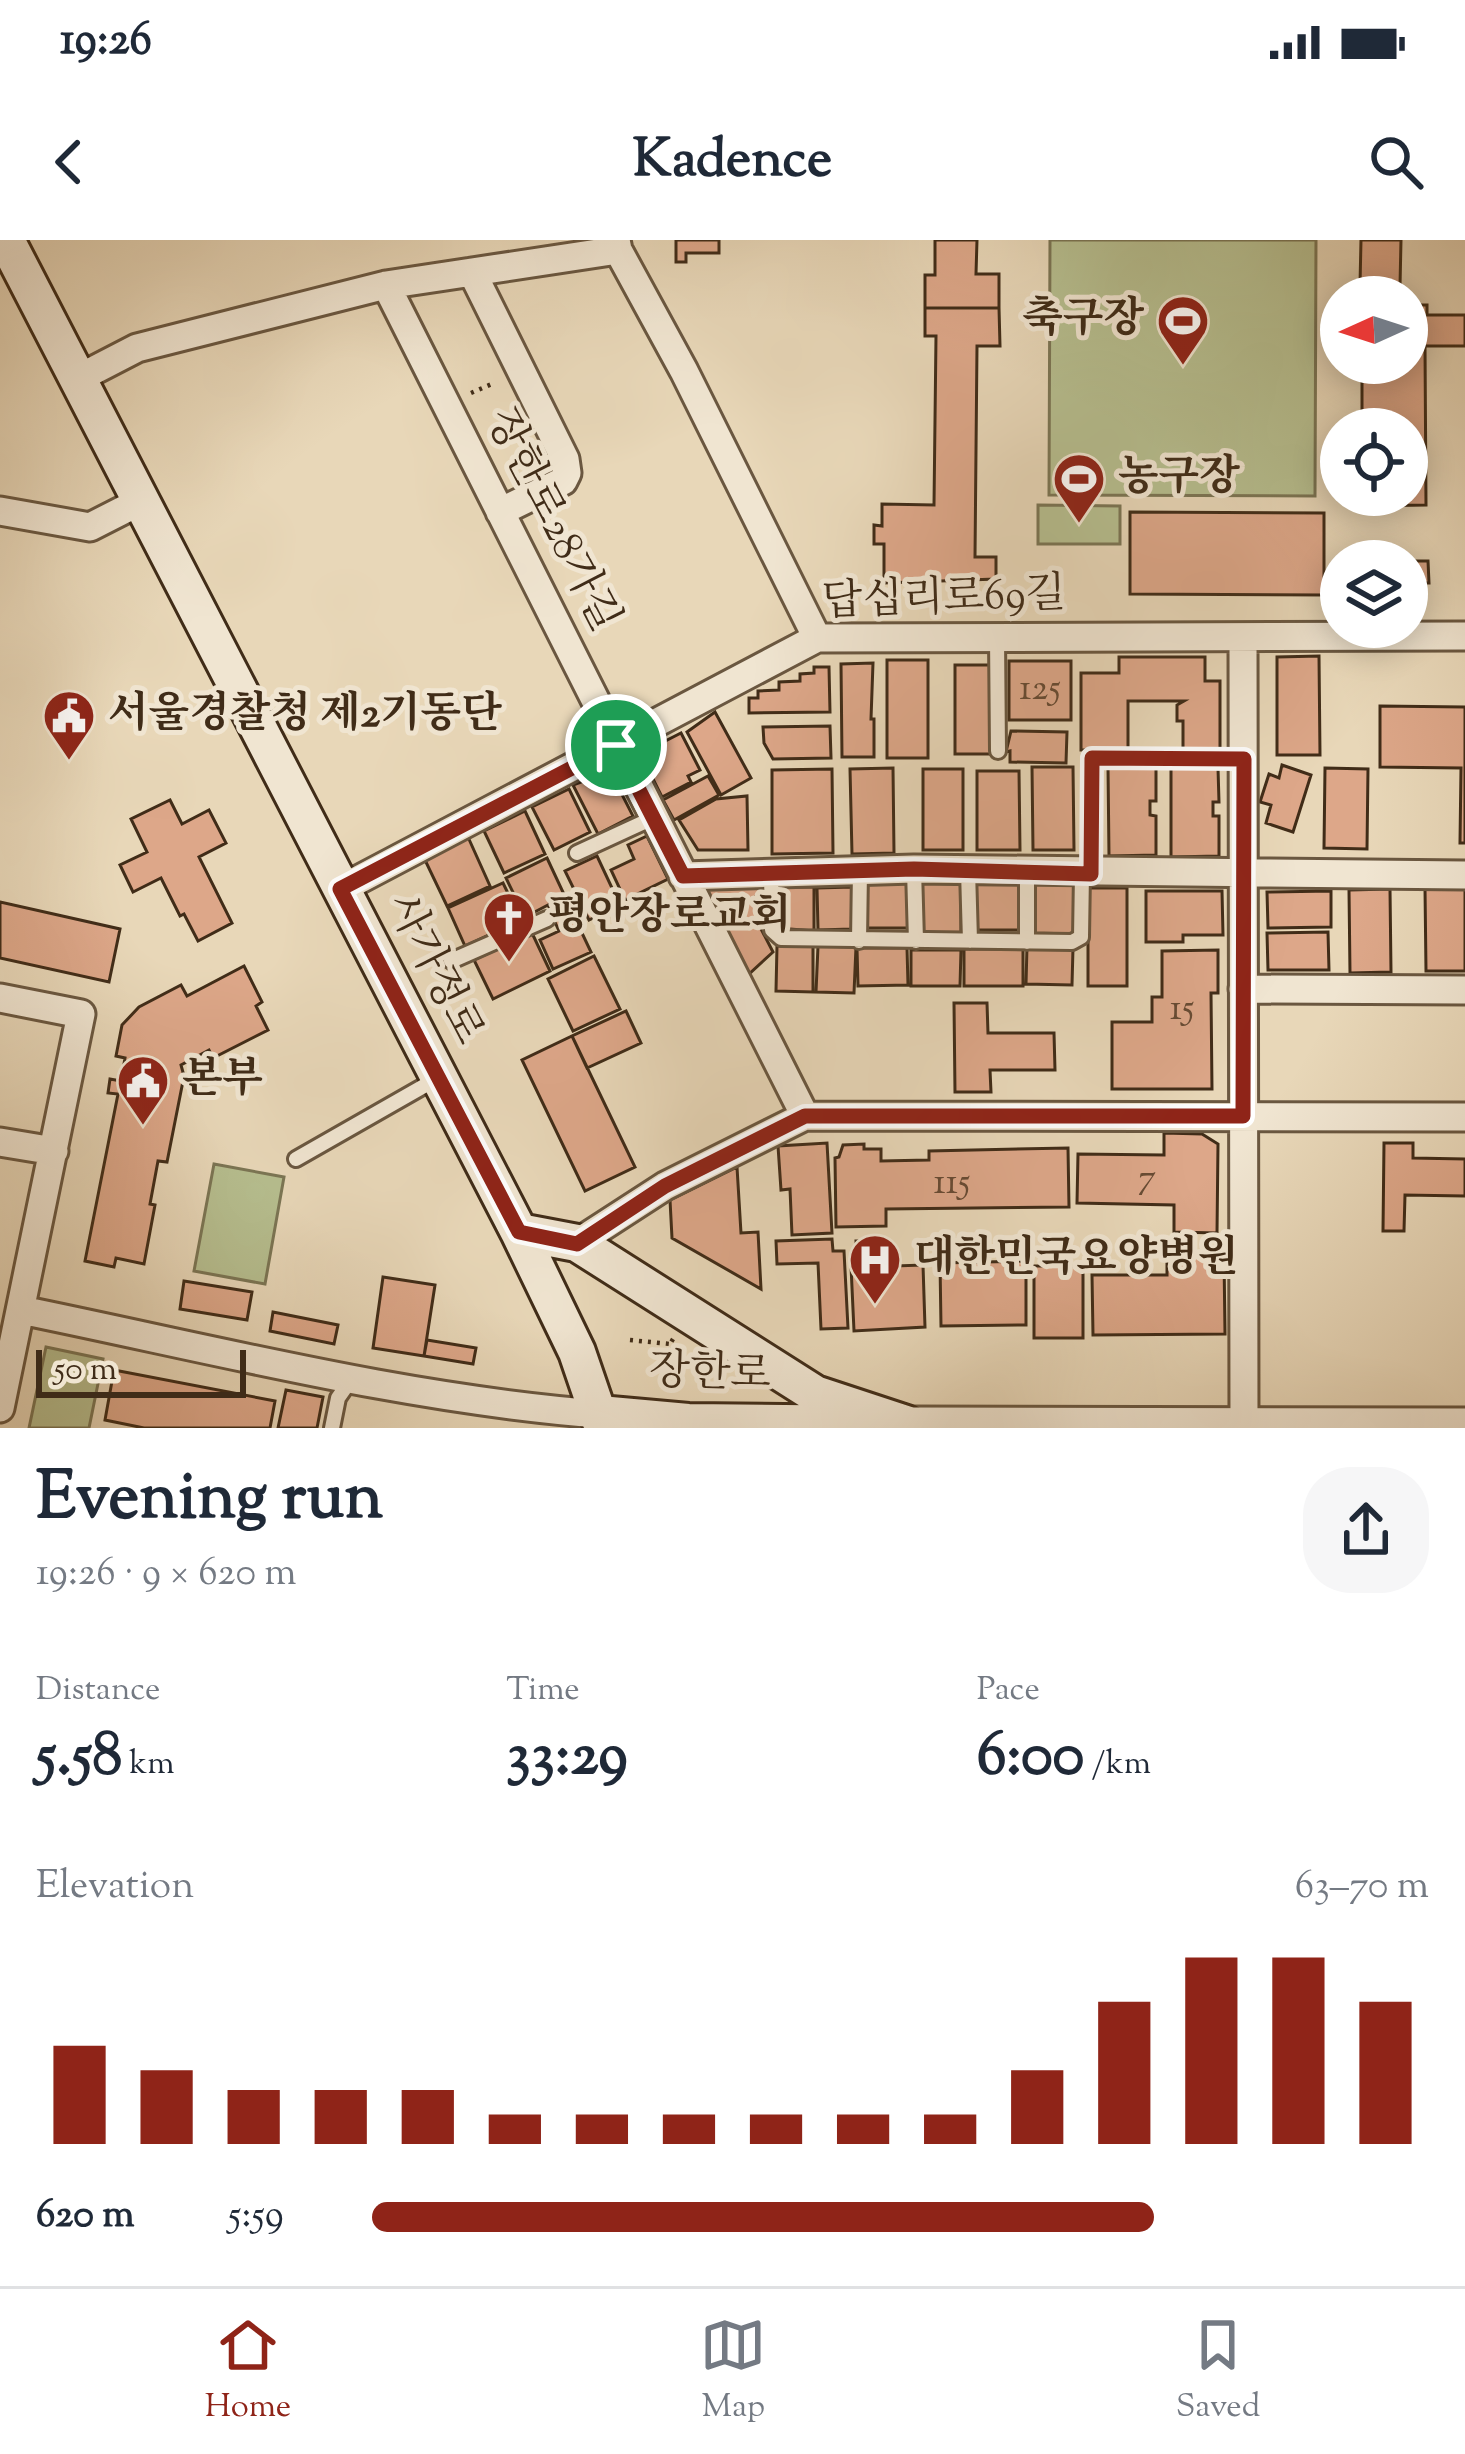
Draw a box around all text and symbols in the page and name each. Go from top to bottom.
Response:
text: 19:26 [60,10,152,75]
text: Kadence [633,123,832,201]
icon: back [36,129,102,195]
icon: search [1363,129,1429,195]
north arrow [1320,276,1428,384]
map controls [1320,276,1428,648]
place label: 축구장 [1022,291,1144,351]
sports icon: 축구장 [1155,293,1211,367]
street label: 장한로28가길 [469,399,633,643]
button: locate [1320,408,1428,516]
place label: 농구장 [1118,449,1240,509]
sports icon: 농구장 [1051,451,1107,525]
button: layers [1320,540,1428,648]
street label: 답십리로69길 [821,566,1067,634]
house number: 125 [1019,664,1061,716]
place label: 서울경찰청 제2기동단 [108,686,502,746]
public building icon: 서울경찰청 제2기동단 [41,688,97,762]
pin [565,694,667,796]
icon: arrive [583,712,649,778]
street label: 사가정로 [369,884,497,1056]
place label: 평안장로교회 [548,888,791,948]
church icon: 평안장로교회 [481,890,537,964]
house number: 15 [1170,984,1194,1036]
place label: 본부 [182,1051,263,1111]
public building icon: 본부 [115,1053,171,1127]
house number: 7 [1138,1153,1156,1205]
house number: 115 [934,1158,970,1210]
place label: 대한민국요양병원 [914,1230,1239,1290]
hospital icon: 대한민국요양병원 [847,1232,903,1306]
street label: 장한로 [648,1343,772,1407]
scale bar [36,1344,246,1397]
text: 50 m [54,1347,117,1395]
text: Evening run [36,1454,383,1549]
button: share [1303,1467,1429,1593]
text: 19:26 · 9 × 620 m [36,1547,297,1603]
text: Distance [36,1667,160,1715]
text: Time [506,1667,580,1715]
text: Pace [977,1667,1040,1715]
text: 5.58 [36,1715,122,1802]
text: 33:29 [506,1715,628,1802]
text: 6:00 [977,1715,1084,1802]
text: km [122,1741,174,1789]
text: /km [1084,1741,1151,1789]
text: Elevation [36,1860,194,1916]
text: 63–70 m [1295,1860,1429,1916]
text: 620 m [36,2189,134,2245]
text: 5:59 [228,2189,284,2245]
tab: Home [205,2312,291,2432]
tab: Map [700,2312,766,2432]
tab: Saved [1176,2312,1260,2432]

